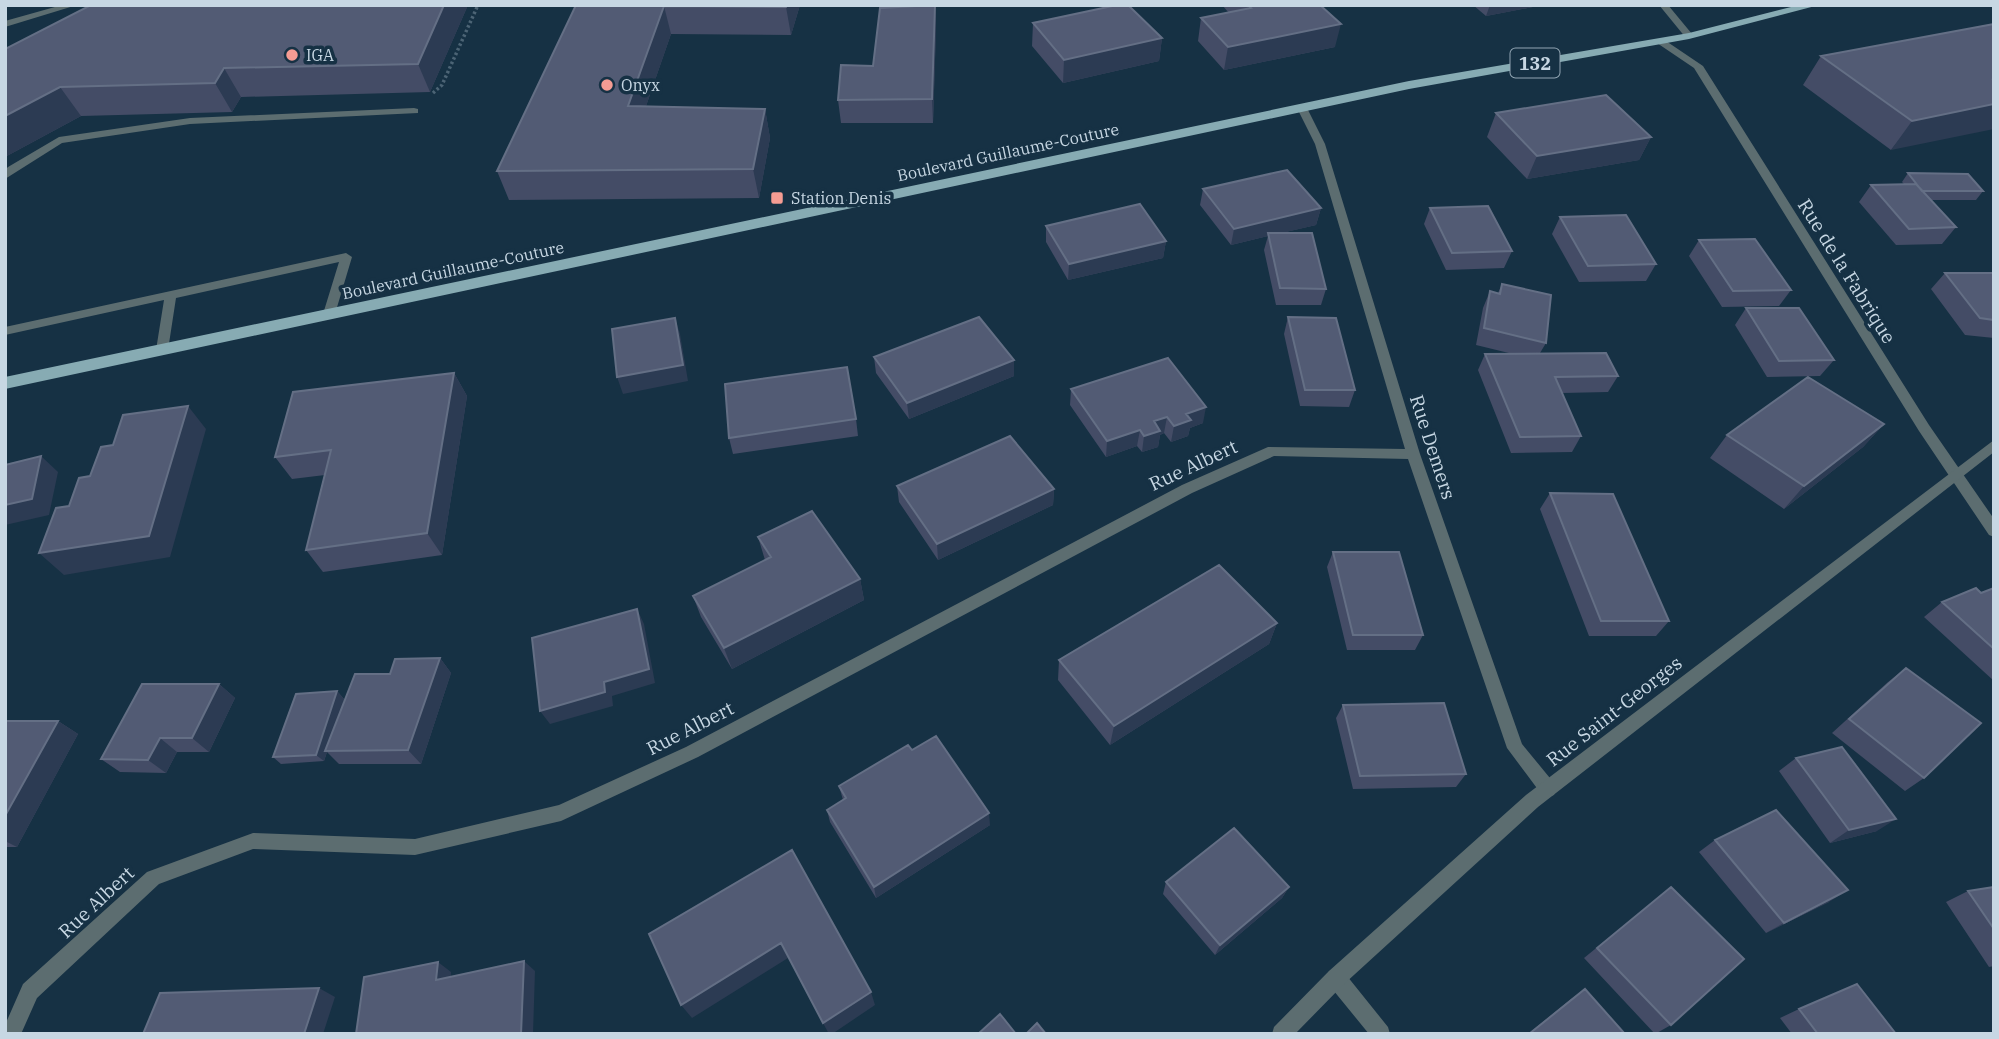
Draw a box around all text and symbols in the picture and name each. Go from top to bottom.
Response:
place label: IGA [306,45,334,65]
marker: IGA [284,47,300,63]
road number: 132 [1510,48,1560,78]
place label: Onyx [621,75,660,95]
marker: Onyx [599,77,615,93]
street label: Boulevard Guillaume-Couture [895,119,1121,185]
place label: Station Denis [791,188,891,208]
marker: Station Denis [769,190,785,206]
street label: Rue de la Fabrique [1793,194,1901,348]
street label: Boulevard Guillaume-Couture [340,237,566,303]
street label: Rue Demers [1405,392,1461,502]
street label: Rue Albert [1145,434,1241,496]
street label: Rue Saint-Georges [1541,651,1687,771]
street label: Rue Albert [642,696,738,760]
street label: Rue Albert [53,861,139,943]

